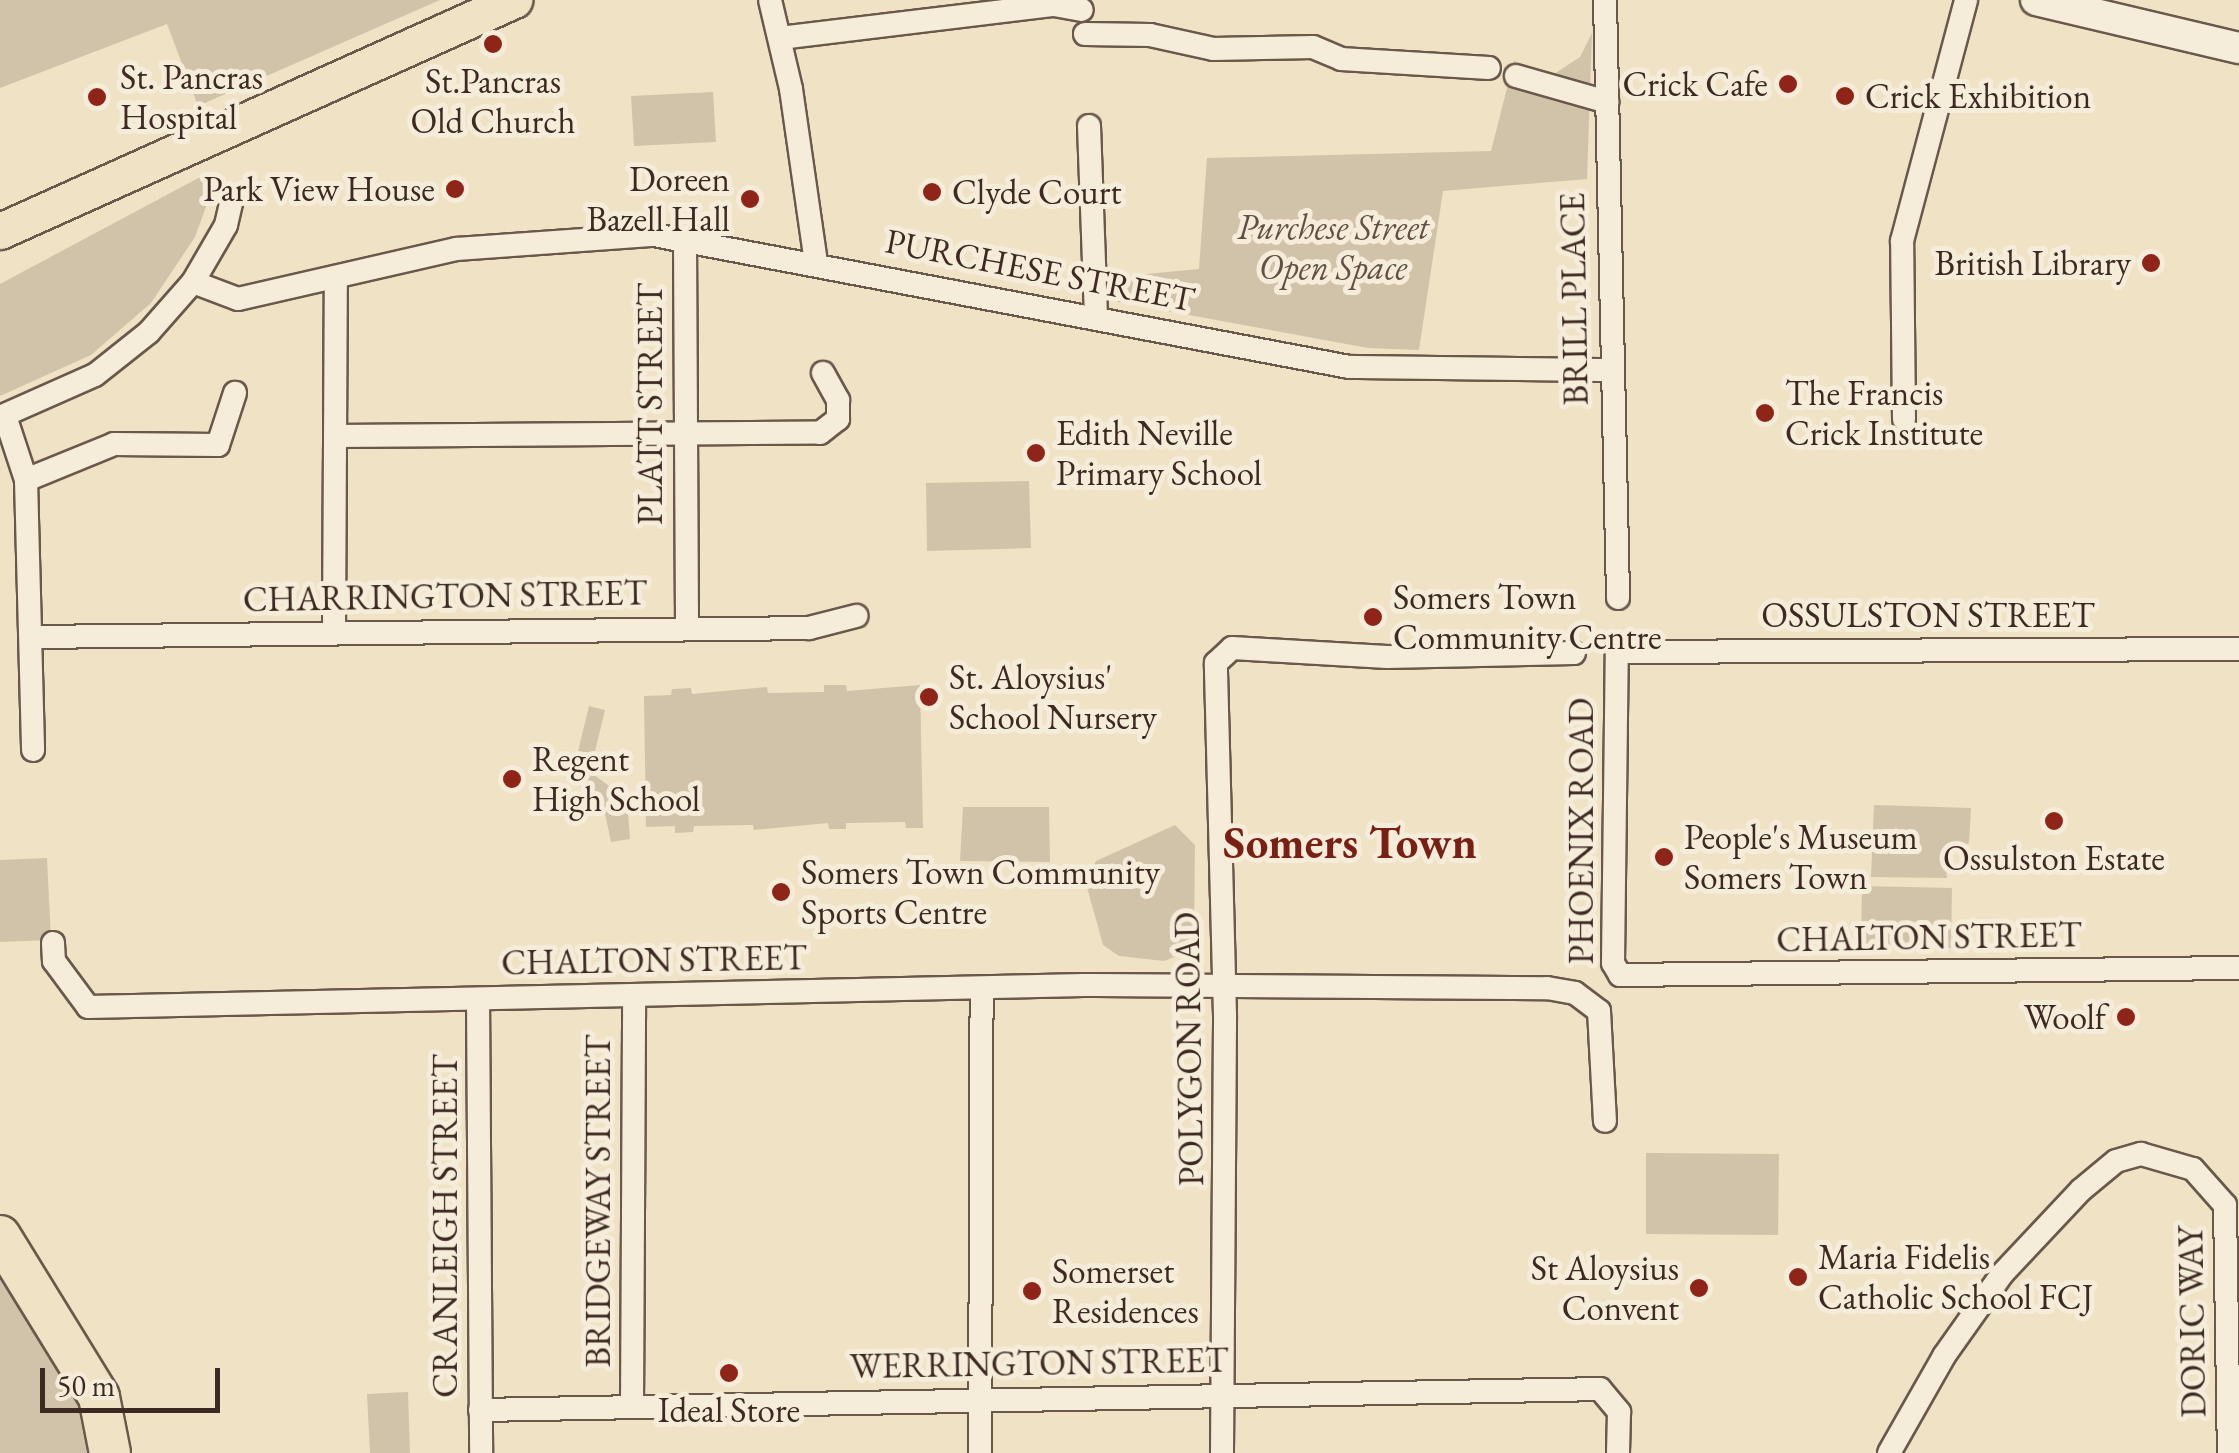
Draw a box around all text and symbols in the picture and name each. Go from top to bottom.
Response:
marker: St.Pancras Old Church [482,33,504,55]
place label: St. Pancras Hospital [120,56,263,138]
place label: St.Pancras Old Church [410,60,576,142]
place label: Crick Cafe [1623,63,1768,105]
marker: Crick Cafe [1777,73,1799,95]
place label: Crick Exhibition [1865,75,2091,117]
marker: St. Pancras Hospital [84,84,110,110]
marker: Crick Exhibition [1834,85,1856,107]
place label: Doreen Bazell Hall [586,158,730,240]
place label: Park View House [203,168,435,210]
place label: Clyde Court [952,171,1121,213]
marker: Park View House [444,178,466,200]
marker: Clyde Court [921,181,943,203]
marker: Doreen Bazell Hall [739,188,761,210]
street label: BRILL PLACE [1551,192,1597,406]
park label: Purchese Street Open Space [1237,206,1429,288]
street label: PURCHESE STREET [882,219,1198,321]
place label: British Library [1935,242,2131,284]
marker: British Library [2140,252,2162,274]
street label: PLATT STREET [629,283,671,525]
place label: The Francis Crick Institute [1785,372,1983,454]
marker: The Francis Crick Institute [1754,402,1776,424]
place label: Edith Neville Primary School [1056,412,1262,494]
marker: Edith Neville Primary School [1025,442,1047,464]
street label: CHARRINGTON STREET [243,571,647,621]
place label: Somers Town Community Centre [1393,576,1662,658]
street label: OSSULSTON STREET [1761,594,2095,636]
marker: Somers Town Community Centre [1362,606,1384,628]
place label: St. Aloysius' School Nursery [949,656,1157,738]
marker: St. Aloysius' School Nursery [918,686,940,708]
street label: PHOENIX ROAD [1560,698,1602,964]
place label: Regent High School [532,738,700,820]
marker: Regent High School [501,768,523,790]
marker: Ossulston Estate [2043,810,2065,832]
district label: Somers Town [1223,816,1477,870]
place label: People's Museum Somers Town [1684,816,1918,898]
place label: Ossulston Estate [1943,837,2165,879]
marker: People's Museum Somers Town [1653,846,1675,868]
place label: Somers Town Community Sports Centre [801,851,1160,933]
marker: Somers Town Community Sports Centre [770,881,792,903]
street label: POLYGON ROAD [1166,912,1212,1186]
street label: CHALTON STREET [1776,913,2082,961]
street label: CHALTON STREET [501,936,807,984]
place label: Woolf [2024,996,2106,1038]
marker: Woolf [2115,1006,2137,1028]
street label: BRIDGEWAY STREET [577,1035,619,1367]
street label: CRANLEIGH STREET [424,1054,466,1398]
street label: DORIC WAY [2169,1226,2215,1418]
place label: Maria Fidelis Catholic School FCJ [1818,1236,2094,1318]
place label: St Aloysius Convent [1531,1247,1679,1329]
place label: Somerset Residences [1052,1250,1199,1332]
marker: Maria Fidelis Catholic School FCJ [1787,1266,1809,1288]
marker: St Aloysius Convent [1688,1277,1710,1299]
marker: Somerset Residences [1021,1280,1043,1302]
street label: WERRINGTON STREET [849,1339,1229,1387]
scale bar [45,1348,225,1410]
marker: Ideal Store [718,1362,740,1384]
text: 50 m [57,1366,115,1405]
place label: Ideal Store [658,1389,800,1431]

